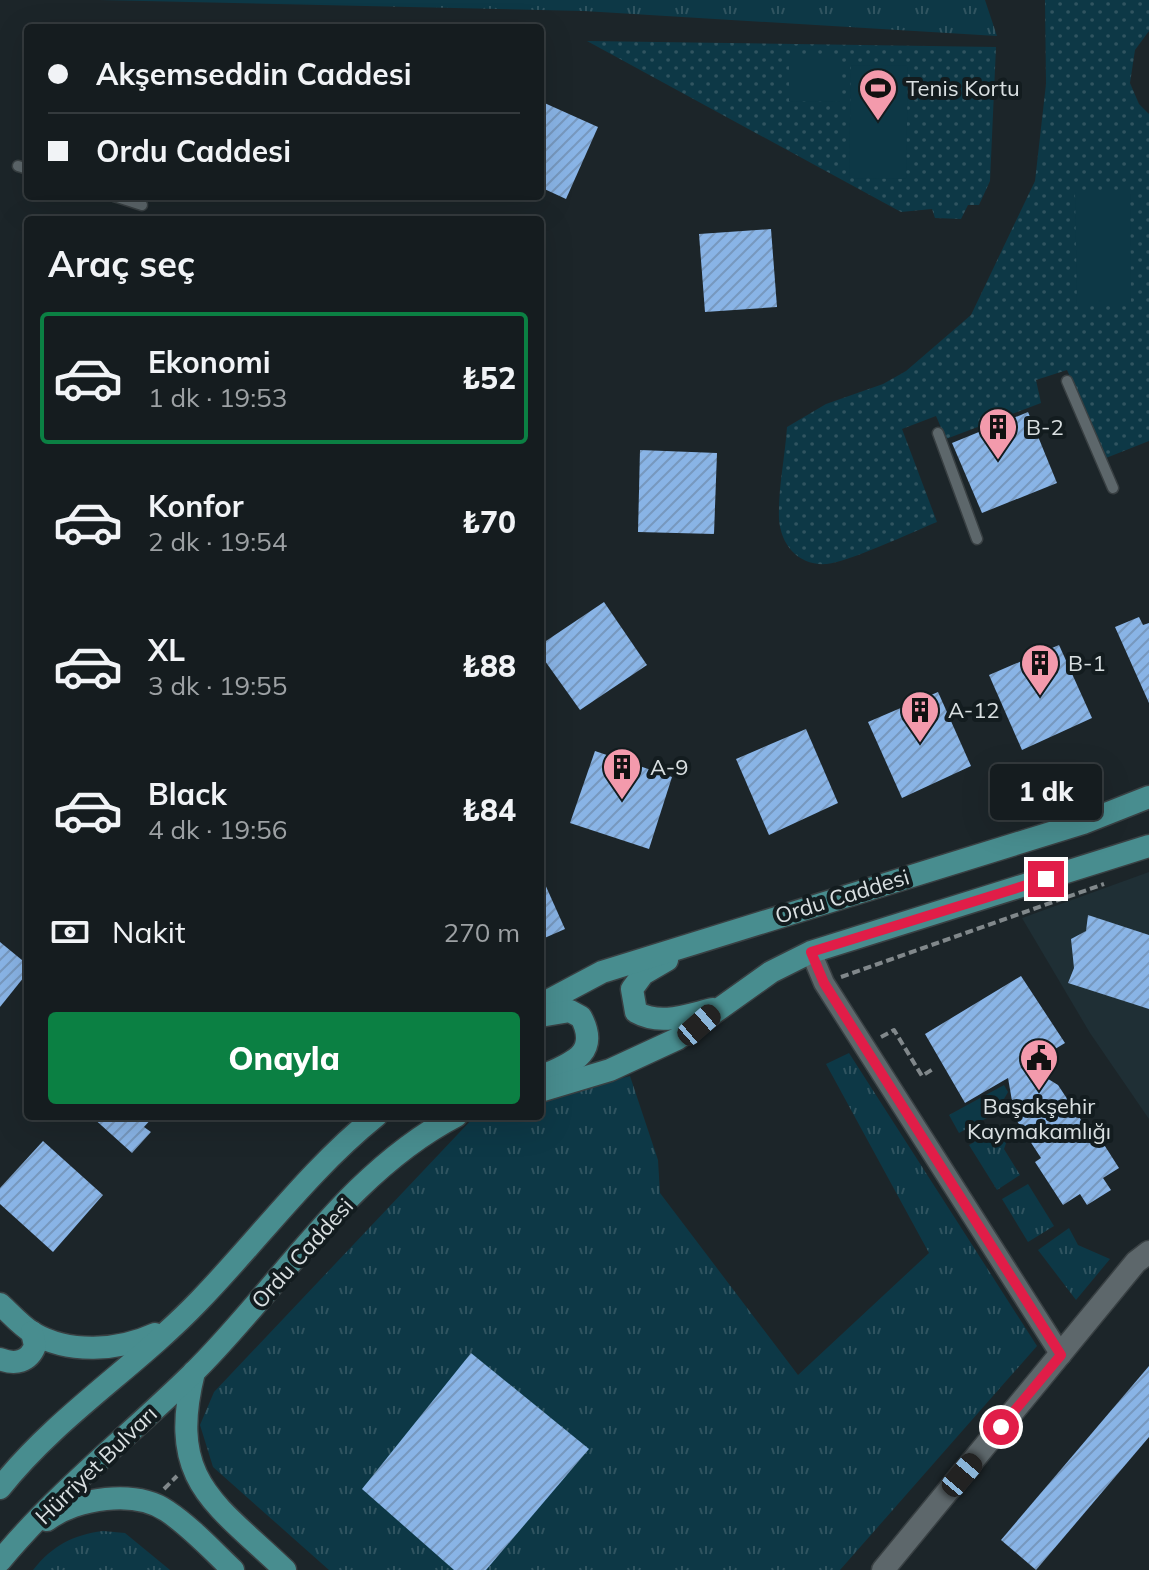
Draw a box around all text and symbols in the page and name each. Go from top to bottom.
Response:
text: Akşemseddin Caddesi [96,55,412,93]
sports icon: Tenis Kortu [857,67,899,122]
place label: Tenis Kortu [906,74,1020,102]
text: Ordu Caddesi [96,132,291,170]
text: Araç seç [48,241,195,286]
icon: car [52,342,124,414]
text: Ekonomi [148,343,271,381]
text: ₺52 [462,359,516,397]
text: 1 dk · 19:53 [148,381,287,414]
building icon: B-2 [977,406,1019,461]
place label: B-2 [1026,413,1064,441]
icon: car [52,486,124,558]
text: Konfor [148,487,244,525]
text: ₺70 [462,503,516,541]
text: 2 dk · 19:54 [148,525,287,558]
icon: car [52,630,124,702]
text: XL [148,631,185,669]
building icon: B-1 [1019,642,1061,697]
text: ₺88 [462,647,516,685]
place label: B-1 [1068,649,1106,677]
text: 3 dk · 19:55 [148,669,287,702]
building icon: A-12 [899,689,941,744]
place label: A-12 [948,696,1000,724]
building icon: A-9 [601,746,643,801]
place label: A-9 [650,753,688,781]
callout: 1 dk [990,763,1102,819]
icon: car [52,774,124,846]
text: Black [148,775,227,813]
text: 1 dk [1019,775,1073,808]
text: ₺84 [462,791,516,829]
text: 4 dk · 19:56 [148,813,287,846]
route end [1028,861,1064,897]
street label: Ordu Caddesi [772,862,912,930]
icon: cash [48,910,92,954]
text: Nakit [112,913,186,951]
text: 270 m [444,916,520,949]
car [673,1000,725,1050]
button: Onayla [48,1012,520,1104]
public building icon: Başakşehir Kaymakamlığı [1018,1037,1060,1092]
place label: Başakşehir Kaymakamlığı [967,1092,1111,1145]
street label: Ordu Caddesi [245,1192,359,1314]
street label: Hürriyet Bulvarı [29,1400,163,1530]
route start [983,1409,1019,1445]
car [937,1449,987,1501]

